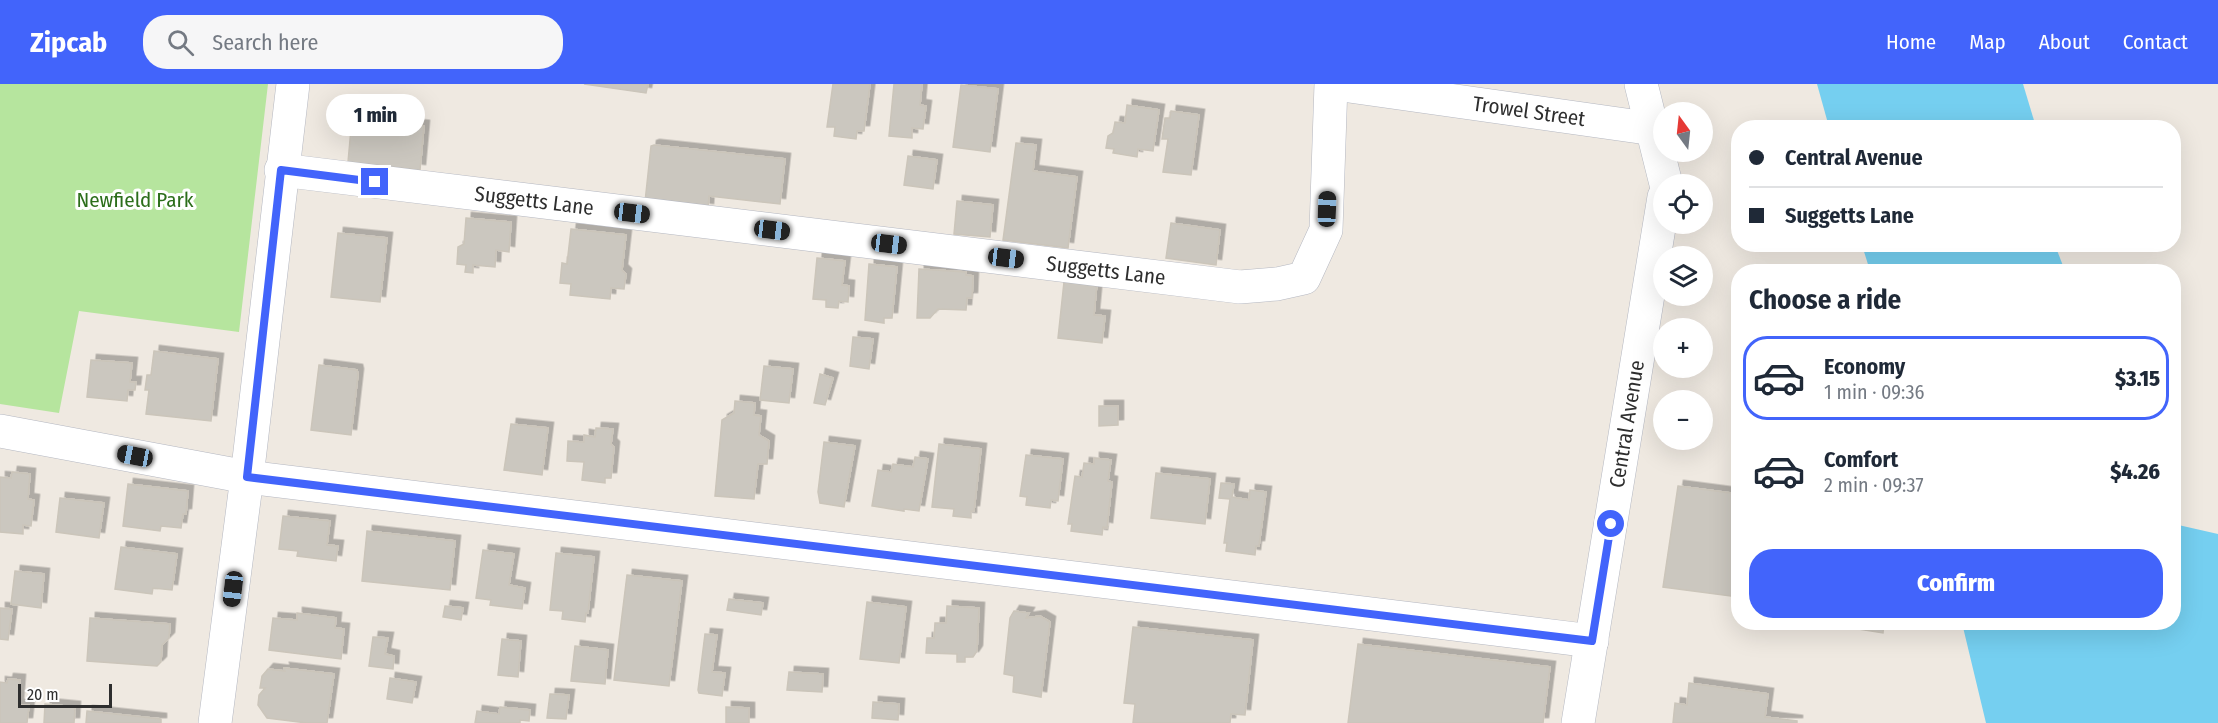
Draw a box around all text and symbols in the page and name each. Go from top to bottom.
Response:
search box [143,15,563,69]
text: Zipcab [30,26,107,59]
icon: search [164,26,197,59]
text: Search here [212,29,318,56]
text: Home [1886,29,1936,55]
text: Map [1969,29,2006,55]
text: About [2039,29,2090,55]
text: Contact [2123,29,2188,55]
street label: Trowel Street [1471,91,1587,132]
callout: 1 min [326,95,424,137]
north arrow [1653,102,1713,162]
map controls [1653,102,1713,450]
text: 1 min [354,103,397,127]
text: Central Avenue [1785,144,1923,171]
route end [361,168,388,195]
button: locate [1653,174,1713,234]
street label: Suggetts Lane [473,181,595,221]
park label: Newfield Park [76,187,194,213]
car [1317,191,1337,227]
car [613,202,651,224]
text: Suggetts Lane [1785,202,1914,229]
car [753,219,791,241]
car [870,233,908,255]
button: layers [1653,246,1713,306]
car [987,247,1025,269]
street label: Suggetts Lane [1045,250,1167,291]
text: Choose a ride [1749,284,1901,316]
button: + [1653,318,1713,378]
icon: car [1752,351,1806,405]
text: Economy [1824,353,1905,380]
street label: Central Avenue [1604,358,1650,490]
text: $3.15 [2115,365,2160,392]
text: 1 min · 09:36 [1824,380,1924,404]
button: − [1653,390,1713,450]
car [116,444,154,468]
icon: car [1752,444,1806,498]
text: Comfort [1824,446,1898,473]
text: $4.26 [2110,458,2160,485]
text: 2 min · 09:37 [1824,473,1924,497]
route start [1597,510,1624,537]
button: Confirm [1749,549,2163,618]
car [222,570,244,608]
scale bar [18,681,112,708]
text: 20 m [27,685,58,704]

